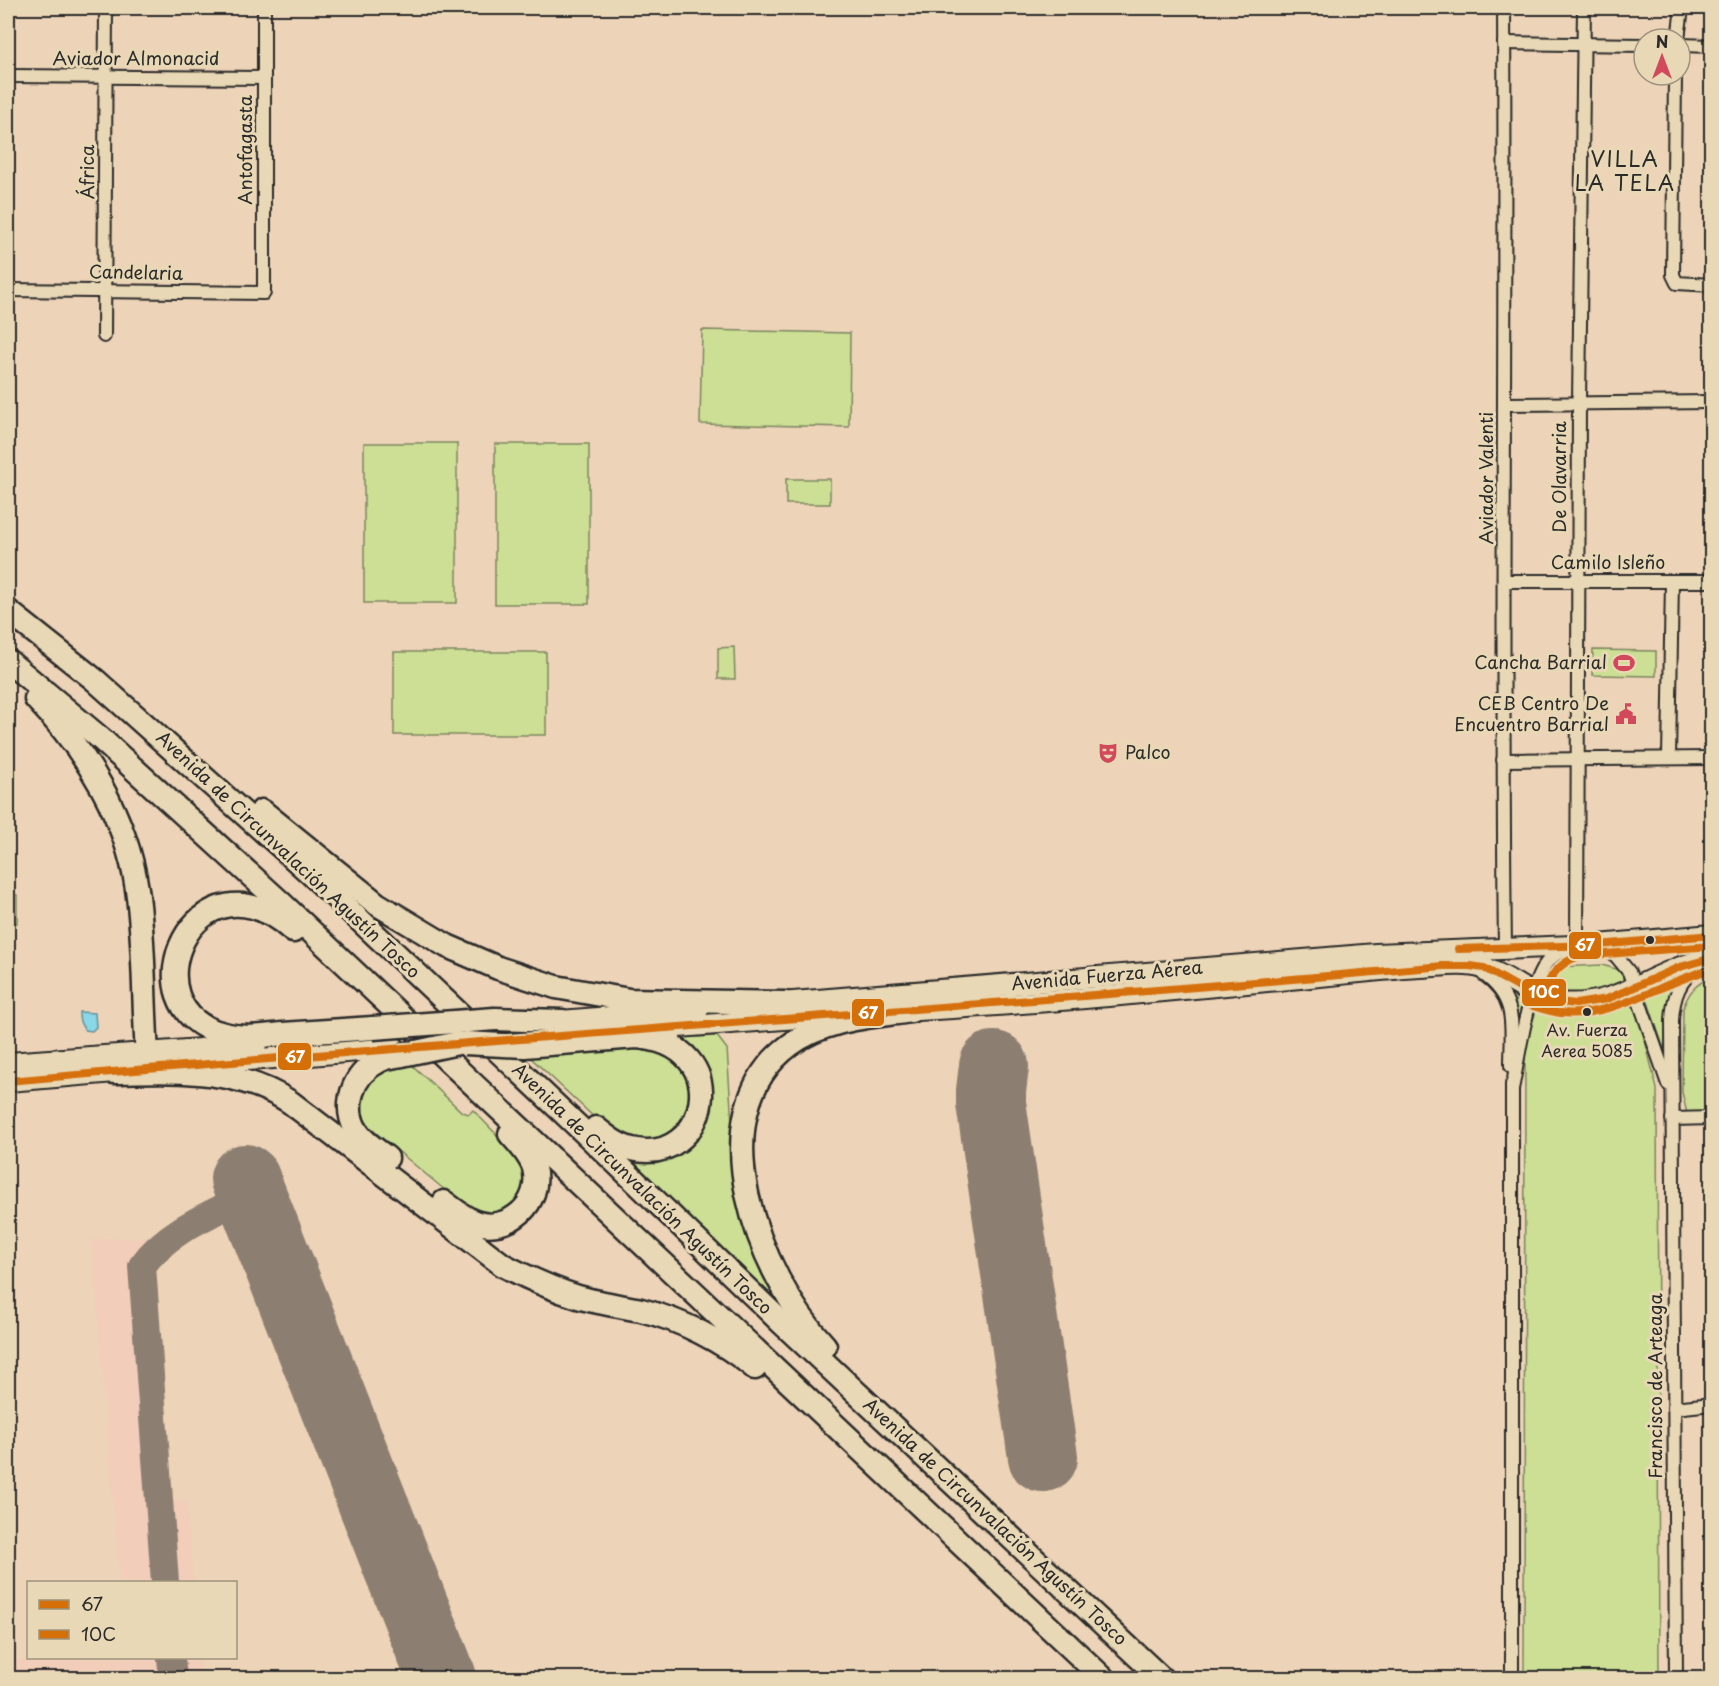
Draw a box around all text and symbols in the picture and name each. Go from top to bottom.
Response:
north arrow [1632,27,1692,87]
text: N [1656,29,1668,53]
street label: Aviador Almonacid [52,44,220,71]
street label: Antofagasta [231,94,258,205]
district label: VILLA LA TELA [1574,142,1676,198]
street label: África [73,144,100,199]
street label: Candelaria [89,257,184,286]
street label: Aviador Valenti [1472,412,1499,544]
street label: De Olavarria [1545,421,1572,533]
street label: Camilo Isleño [1551,548,1665,575]
place label: Cancha Barrial [1474,648,1607,675]
sports icon: Cancha Barrial [1612,651,1636,675]
place label: CEB Centro De Encuentro Barrial [1454,689,1609,737]
public building icon: CEB Centro De Encuentro Barrial [1614,702,1638,726]
street label: Avenida de Circunvalación Agustín Tosco [151,724,427,984]
place label: Palco [1125,738,1171,765]
theatre icon: Palco [1096,741,1120,765]
line badge: 67 [1568,931,1602,960]
text: 67 [1575,932,1596,956]
unlabelled marker [1644,934,1656,946]
street label: Avenida Fuerza Aérea [1010,953,1204,996]
line badge: 10C [1521,978,1567,1007]
text: 10C [1528,979,1560,1003]
line badge: 67 [851,998,885,1027]
text: 67 [858,1000,879,1024]
marker: Av. Fuerza Aerea 5085 [1581,1006,1593,1018]
place label: Av. Fuerza Aerea 5085 [1541,1017,1633,1062]
line badge: 67 [277,1042,312,1071]
text: 67 [285,1044,306,1068]
street label: Avenida de Circunvalación Agustín Tosco [507,1056,779,1320]
street label: Francisco de Arteaga [1641,1293,1668,1479]
street label: Avenida de Circunvalación Agustín Tosco [858,1391,1134,1651]
legend [27,1581,237,1659]
text: 67 [81,1590,103,1617]
text: 10C [81,1620,116,1647]

